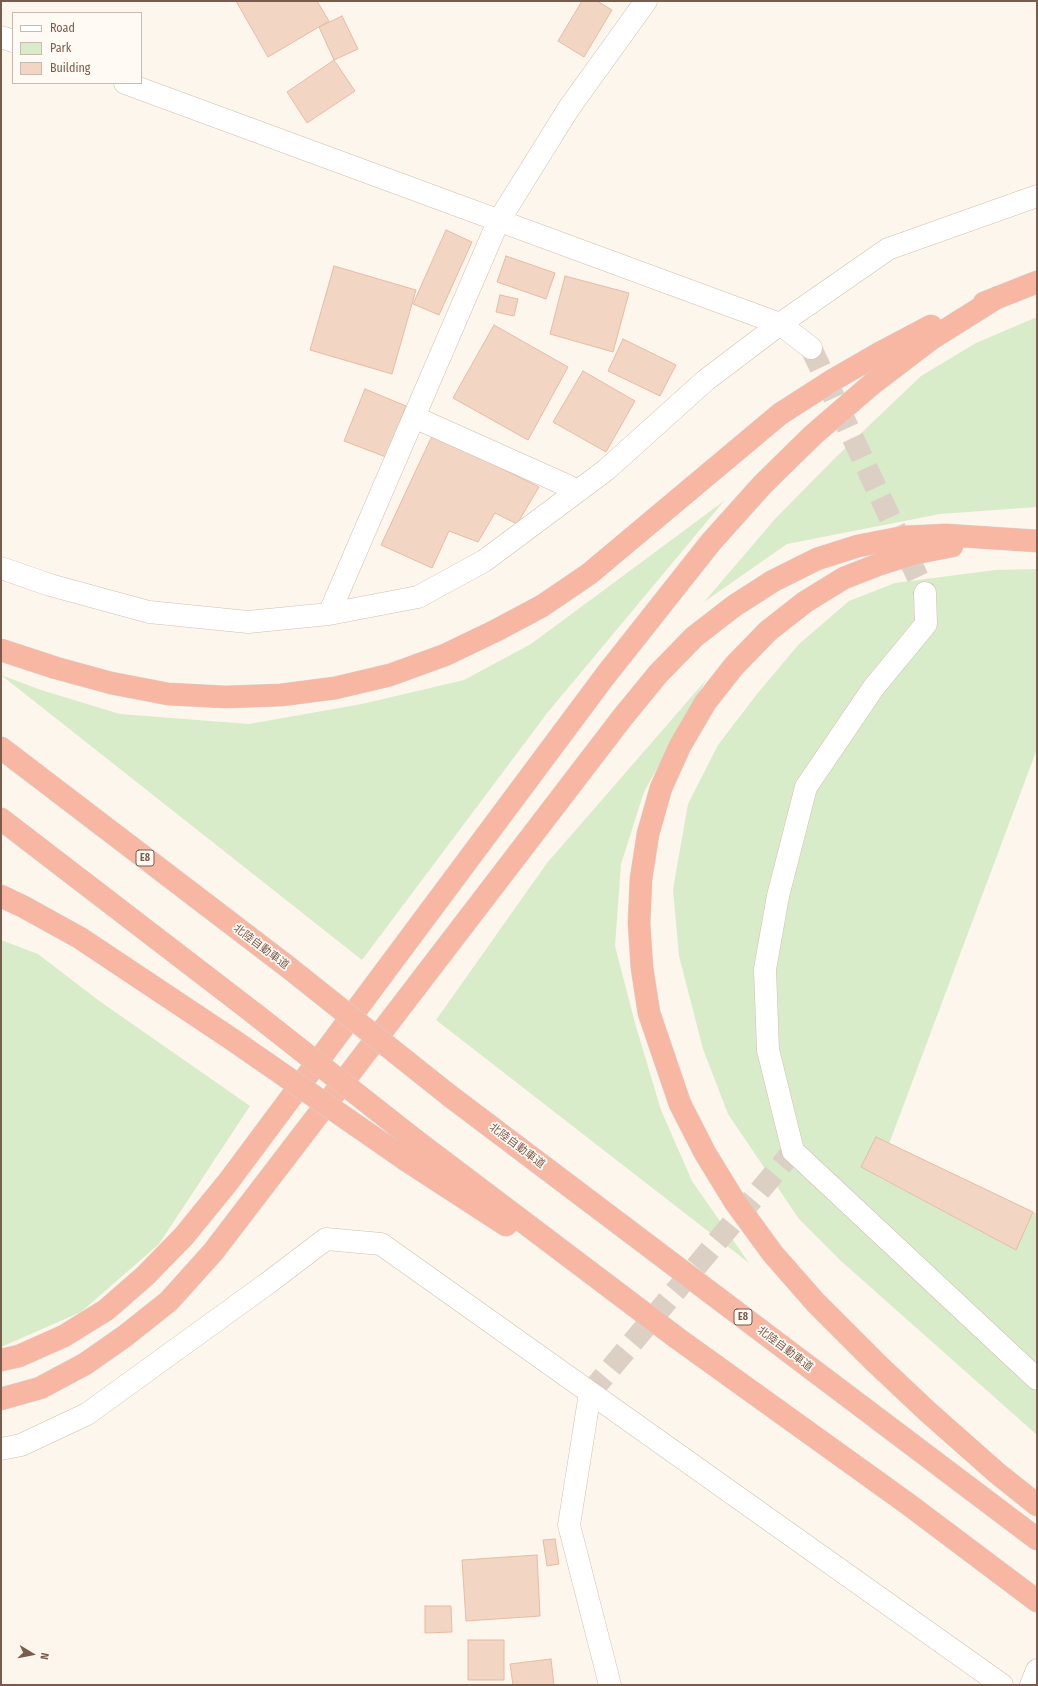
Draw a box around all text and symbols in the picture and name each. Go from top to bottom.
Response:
legend [12,12,142,84]
text: Road [50,21,75,35]
text: Park [50,41,71,55]
text: Building [50,61,90,75]
road number: E8 [136,850,154,866]
street label: 北陸自動車道 [231,922,291,972]
street label: 北陸自動車道 [487,1121,547,1171]
road number: E8 [734,1309,752,1325]
street label: 北陸自動車道 [755,1324,815,1374]
north arrow [12,1634,52,1674]
text: N [37,1652,51,1661]

